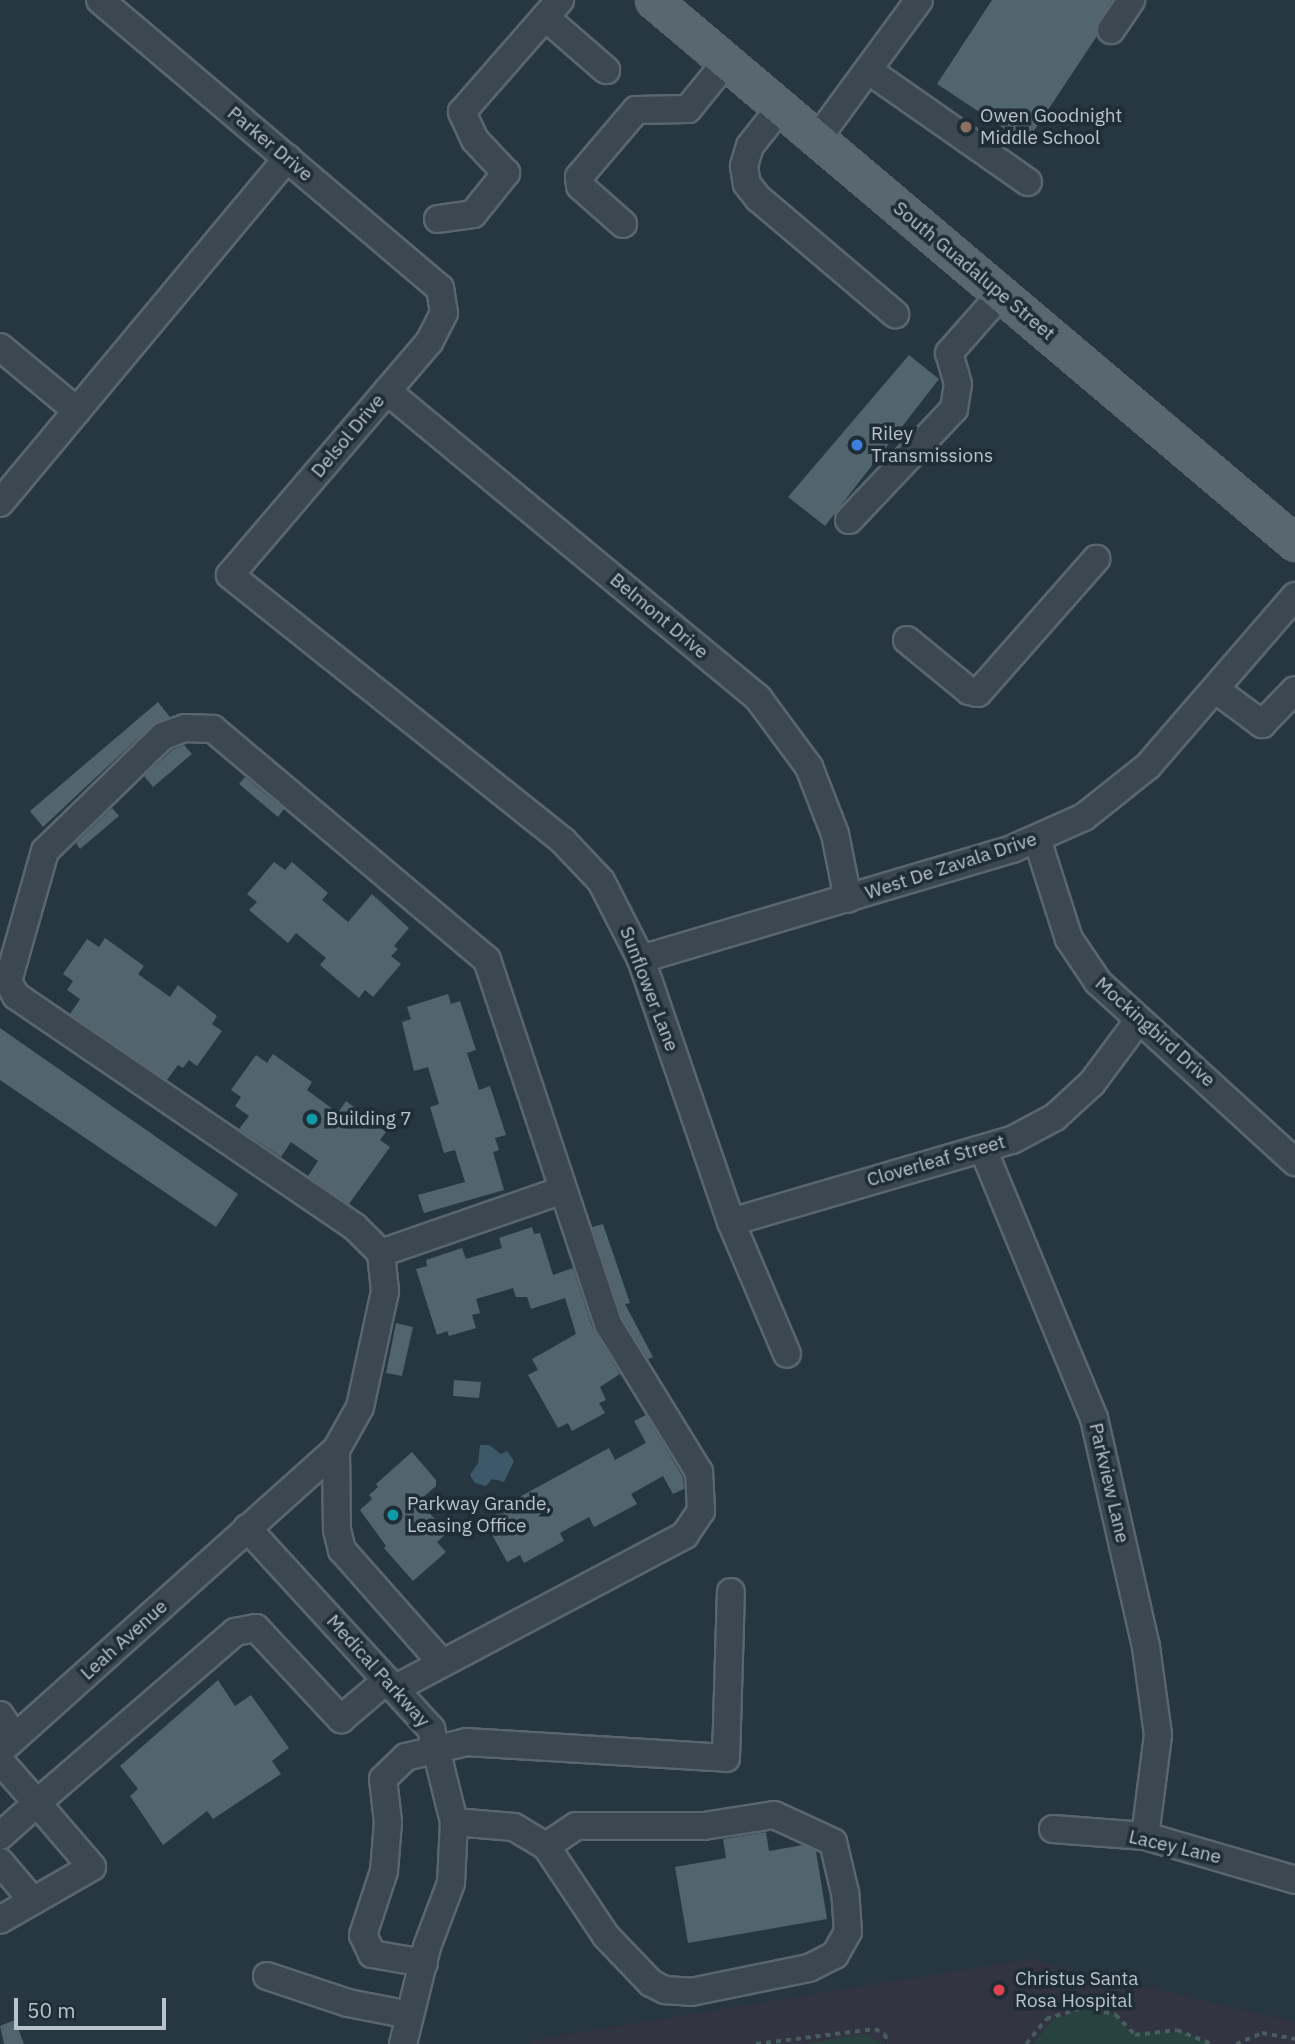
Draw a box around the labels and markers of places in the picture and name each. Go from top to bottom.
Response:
place label: Owen Goodnight Middle School [980,105,1122,149]
marker: Owen Goodnight Middle School [958,119,974,135]
place label: Riley Transmissions [871,423,993,467]
marker: Riley Transmissions [849,437,865,453]
place label: Building 7 [326,1108,412,1130]
marker: Building 7 [304,1111,320,1127]
place label: Parkway Grande, Leasing Office [407,1493,551,1537]
marker: Parkway Grande, Leasing Office [385,1507,401,1523]
place label: Christus Santa Rosa Hospital [1015,1968,1138,2012]
marker: Christus Santa Rosa Hospital [989,1980,1009,2000]

